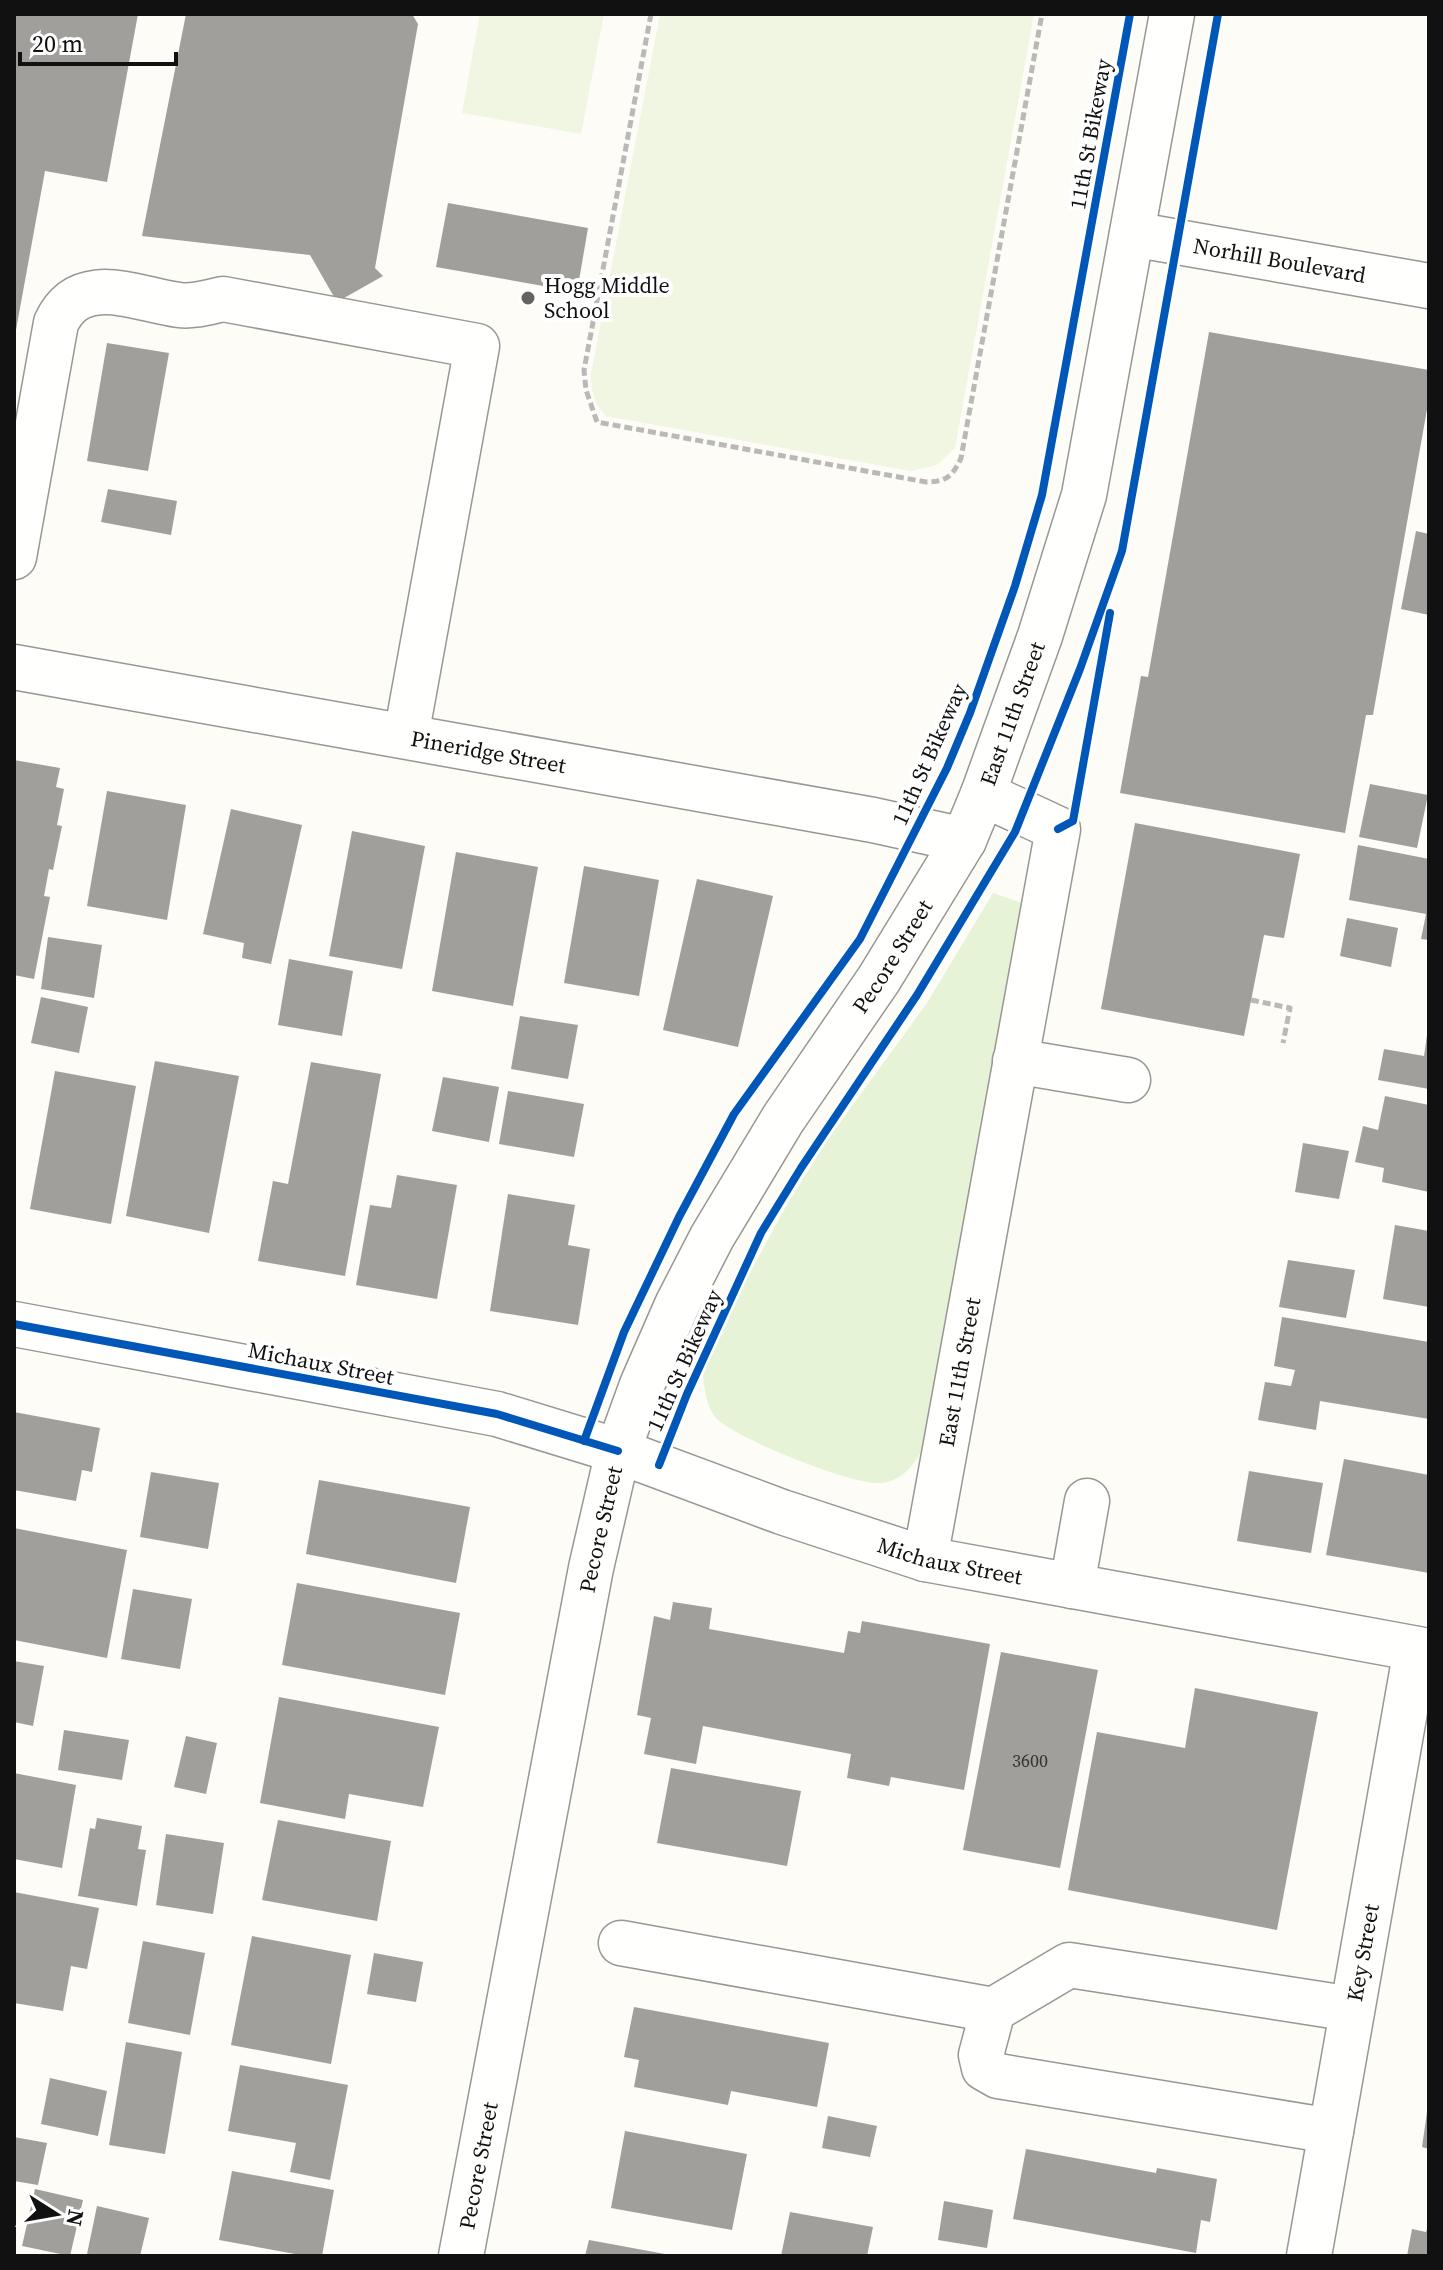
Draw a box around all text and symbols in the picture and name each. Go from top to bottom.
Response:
scale bar [20,16,176,66]
text: 20 m [32,27,83,60]
street label: 11th St Bikeway [1062,56,1118,212]
street label: Norhill Boulevard [1191,230,1369,290]
place label: Hogg Middle School [544,270,670,325]
marker: Hogg Middle School [519,289,537,307]
street label: East 11th Street [972,637,1052,790]
street label: 11th St Bikeway [884,678,974,830]
street label: Pineridge Street [409,723,569,780]
street label: Pecore Street [845,893,940,1019]
street label: 11th St Bikeway [639,1284,729,1436]
street label: East 11th Street [931,1294,987,1449]
street label: Michaux Street [246,1334,397,1392]
street label: Pecore Street [572,1462,629,1595]
street label: Michaux Street [874,1529,1025,1592]
house number: 3600 [1012,1748,1048,1773]
street label: Key Street [1339,1901,1386,2004]
street label: Pecore Street [451,2099,505,2232]
north arrow [16,2174,96,2254]
text: N [59,2207,92,2229]

